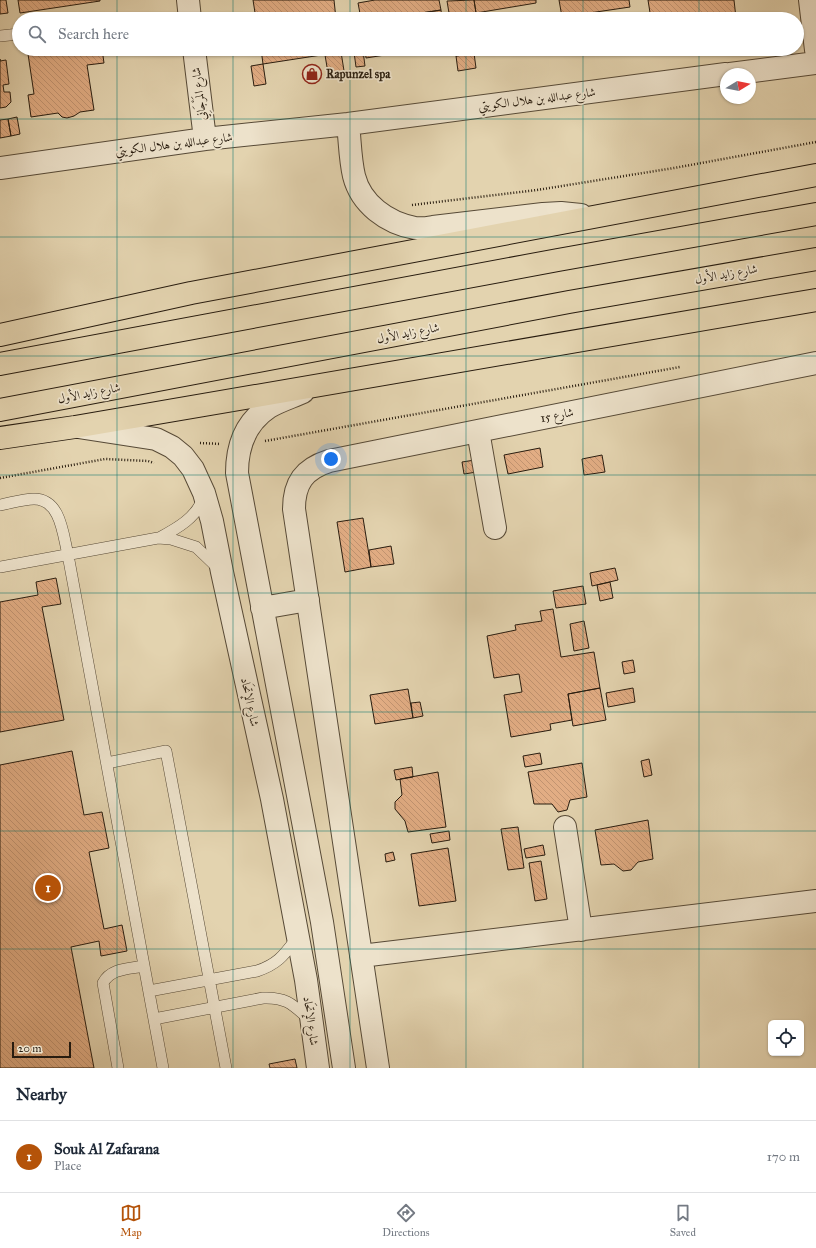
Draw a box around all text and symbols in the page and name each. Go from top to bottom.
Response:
search box [12,12,804,56]
icon: search [26,23,48,45]
text: Search here [58,25,129,43]
shop icon: Rapunzel spa [301,63,323,85]
street label: شارع المَرْجَانِي [187,66,213,122]
place label: Rapunzel spa [326,67,391,82]
north arrow [720,68,756,104]
street label: شارع عبدالله بن هلال الكويتي [478,85,597,117]
street label: شارع عبدالله بن هلال الكويتي [115,130,234,162]
street label: شارع زايد الأول [693,260,759,290]
street label: شارع زايد الأول [375,318,441,350]
street label: شارع زايد الأول [56,378,122,410]
street label: شارع 15 [539,405,576,429]
your location [321,449,341,469]
street label: شارع الإتحَاد [234,676,264,729]
pin: 1 [35,873,61,903]
street label: شارع الإتحَاد [297,995,323,1047]
map controls [768,1020,804,1056]
button: locate [768,1020,804,1056]
scale bar [12,1040,71,1059]
text: 20 m [18,1042,41,1055]
text: Nearby [16,1084,67,1105]
text: Souk Al Zafarana [54,1140,159,1158]
text: 1 [26,1149,32,1165]
text: 170 m [767,1149,800,1165]
text: Place [54,1158,81,1174]
tab: Map [120,1202,142,1239]
tab: Directions [382,1202,430,1239]
tab: Saved [670,1202,696,1239]

